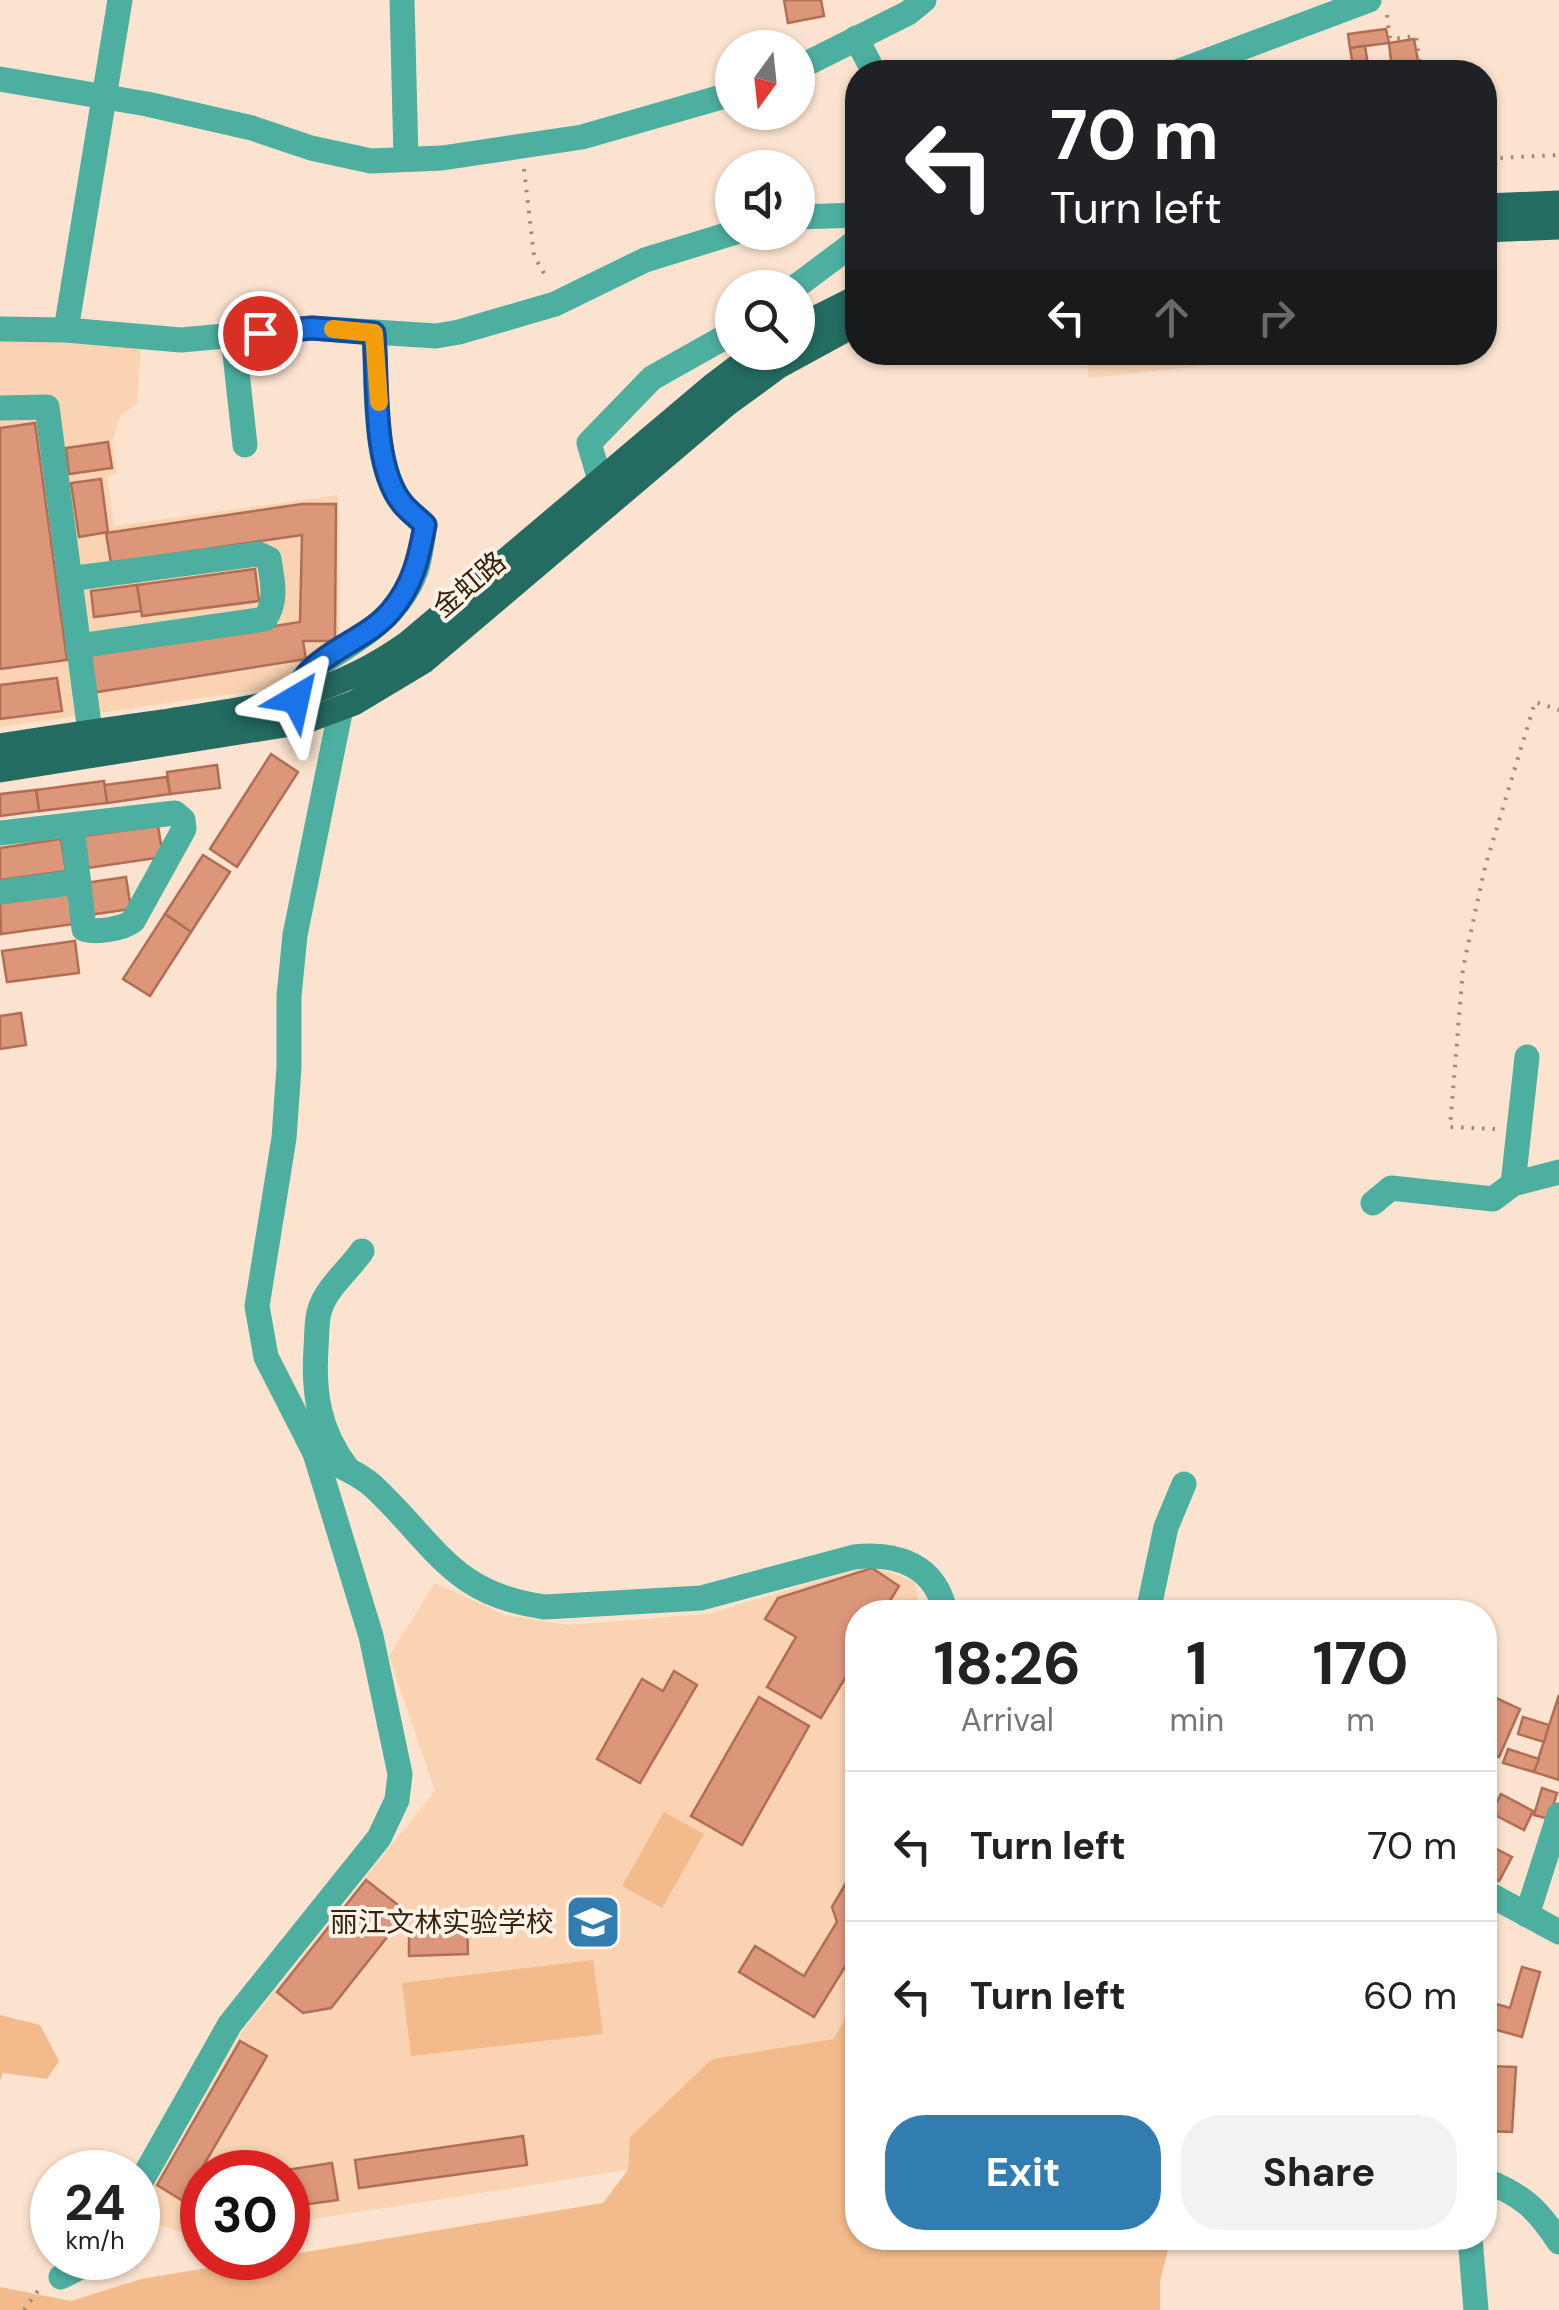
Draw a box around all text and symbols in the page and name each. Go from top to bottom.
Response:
north arrow [715,30,815,130]
map controls [715,30,815,370]
text: 70 m [1050,90,1219,181]
icon: left [885,100,1015,230]
button: sound [715,150,815,250]
text: Turn left [1050,178,1222,237]
button: search [715,270,815,370]
icon: left [1039,290,1094,345]
icon: ahead [1144,290,1199,345]
icon: right [1249,290,1304,345]
pin [218,291,303,376]
icon: arrive [233,306,288,361]
street label: 金虹路 [425,543,513,626]
position arrow [244,647,348,751]
text: 18:26 [933,1624,1081,1703]
text: 1 [1186,1624,1208,1703]
text: 170 [1313,1624,1409,1703]
text: Arrival [961,1699,1054,1741]
text: min [1170,1699,1224,1741]
text: m [1346,1699,1375,1741]
icon: left [885,1819,940,1874]
text: Turn left [970,1821,1126,1871]
text: 70 m [1367,1821,1457,1871]
school or university icon: 丽江文林实验学校 [563,1892,623,1952]
place label: 丽江文林实验学校 [330,1904,554,1941]
icon: left [885,1969,940,2024]
text: Turn left [970,1971,1126,2021]
text: 60 m [1363,1971,1457,2021]
button: Exit [885,2115,1161,2230]
button: Share [1181,2115,1457,2230]
speed limit sign: 30 [180,2150,310,2280]
text: 24 [65,2170,126,2236]
text: km/h [65,2224,125,2257]

